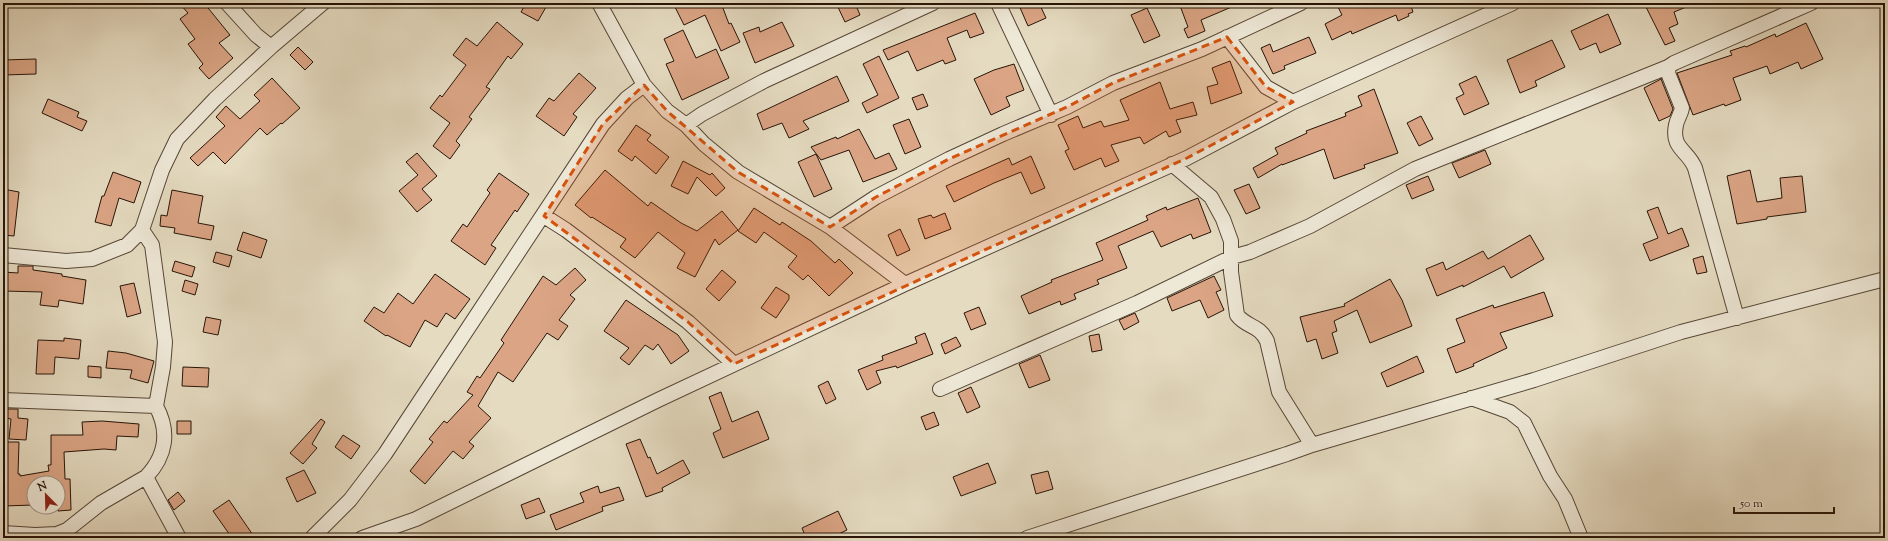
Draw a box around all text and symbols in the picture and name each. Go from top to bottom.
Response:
north arrow [26,475,66,515]
text: N [34,478,50,496]
scale bar [1734,489,1834,515]
text: 50 m [1739,495,1763,513]

